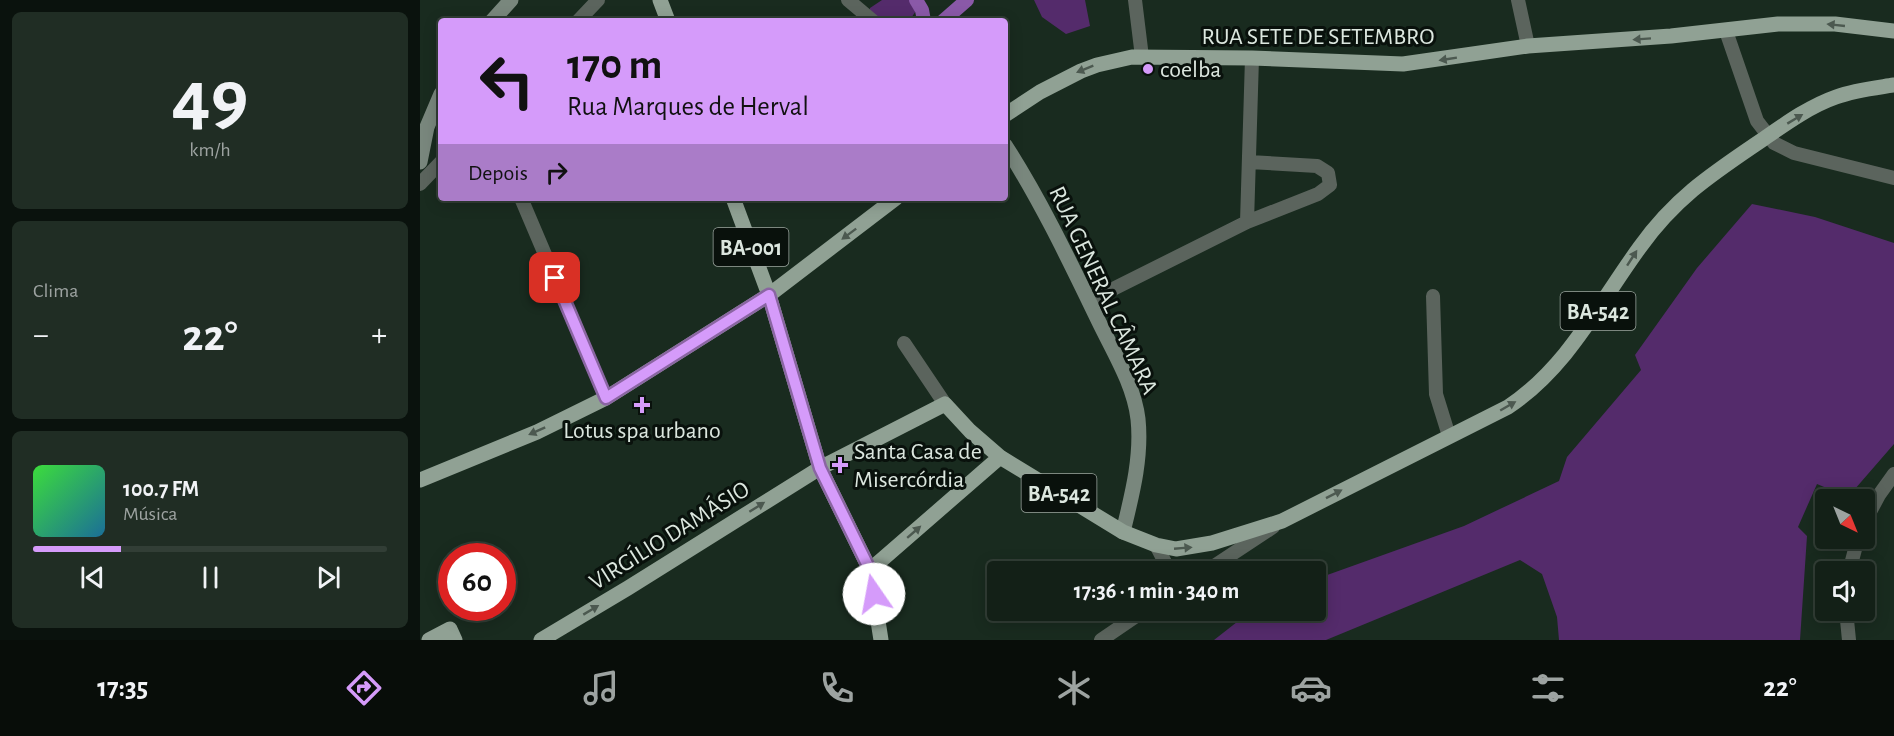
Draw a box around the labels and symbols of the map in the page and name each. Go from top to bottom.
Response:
one-way arrow [1826,20,1845,30]
street label: RUA SETE DE SETEMBRO [1202,25,1434,49]
one-way arrow [1632,34,1651,43]
one-way arrow [1438,54,1457,63]
place label: coelba [1160,58,1221,82]
marker: coelba [1141,62,1155,76]
one-way arrow [1076,64,1094,74]
one-way arrow [1787,114,1804,124]
street label: RUA GENERAL CÂMARA [1044,182,1164,398]
one-way arrow [842,227,857,239]
road number: BA-001 [714,228,788,266]
one-way arrow [1627,250,1638,266]
pin [529,252,580,303]
road number: BA-542 [1560,292,1636,330]
marker: Lotus spa urbano [633,396,651,414]
one-way arrow [1500,401,1517,411]
place label: Lotus spa urbano [563,419,721,443]
one-way arrow [529,426,546,435]
place label: Santa Casa de Misercórdia [854,440,982,492]
marker: Santa Casa de Misercórdia [831,456,849,474]
road number: BA-542 [1022,474,1096,512]
street label: VIRGÍLIO DAMÁSIO [584,475,754,595]
one-way arrow [1326,489,1343,499]
north arrow [1815,489,1875,549]
one-way arrow [749,502,765,513]
one-way arrow [906,526,921,539]
speed limit sign: 60 [438,543,516,621]
one-way arrow [1174,543,1193,553]
position arrow [842,562,906,626]
one-way arrow [583,605,599,616]

